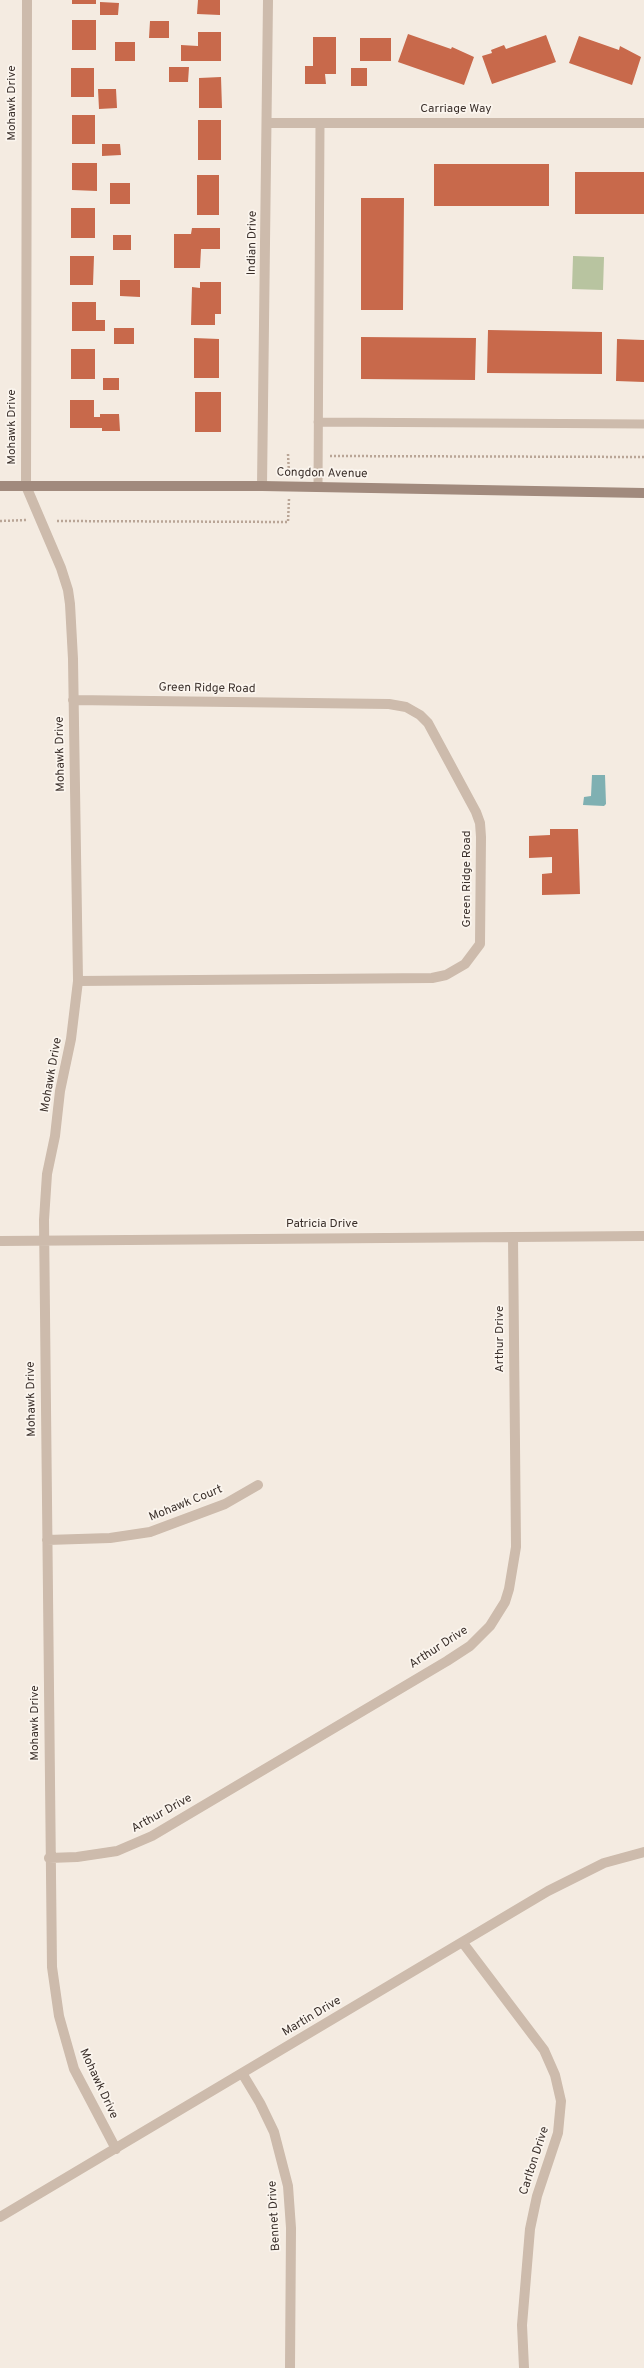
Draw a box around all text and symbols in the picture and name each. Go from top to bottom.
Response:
street label: Mohawk Drive [6,65,20,141]
street label: Carriage Way [420,103,492,117]
street label: Indian Drive [245,211,261,275]
street label: Mohawk Drive [6,389,20,465]
street label: Congdon Avenue [276,466,368,482]
street label: Green Ridge Road [158,681,256,697]
street label: Mohawk Drive [53,716,69,792]
street label: Green Ridge Road [461,831,475,927]
street label: Mohawk Drive [38,1037,66,1113]
street label: Patricia Drive [286,1218,358,1232]
street label: Arthur Drive [494,1306,508,1372]
street label: Mohawk Drive [24,1361,40,1437]
street label: Mohawk Court [147,1483,225,1525]
street label: Arthur Drive [407,1624,471,1672]
street label: Mohawk Drive [29,1685,43,1761]
street label: Arthur Drive [129,1792,195,1836]
street label: Martin Drive [280,1994,344,2040]
street label: Mohawk Drive [76,2047,120,2121]
street label: Carlton Drive [517,2125,553,2197]
street label: Bennet Drive [266,2180,284,2252]

